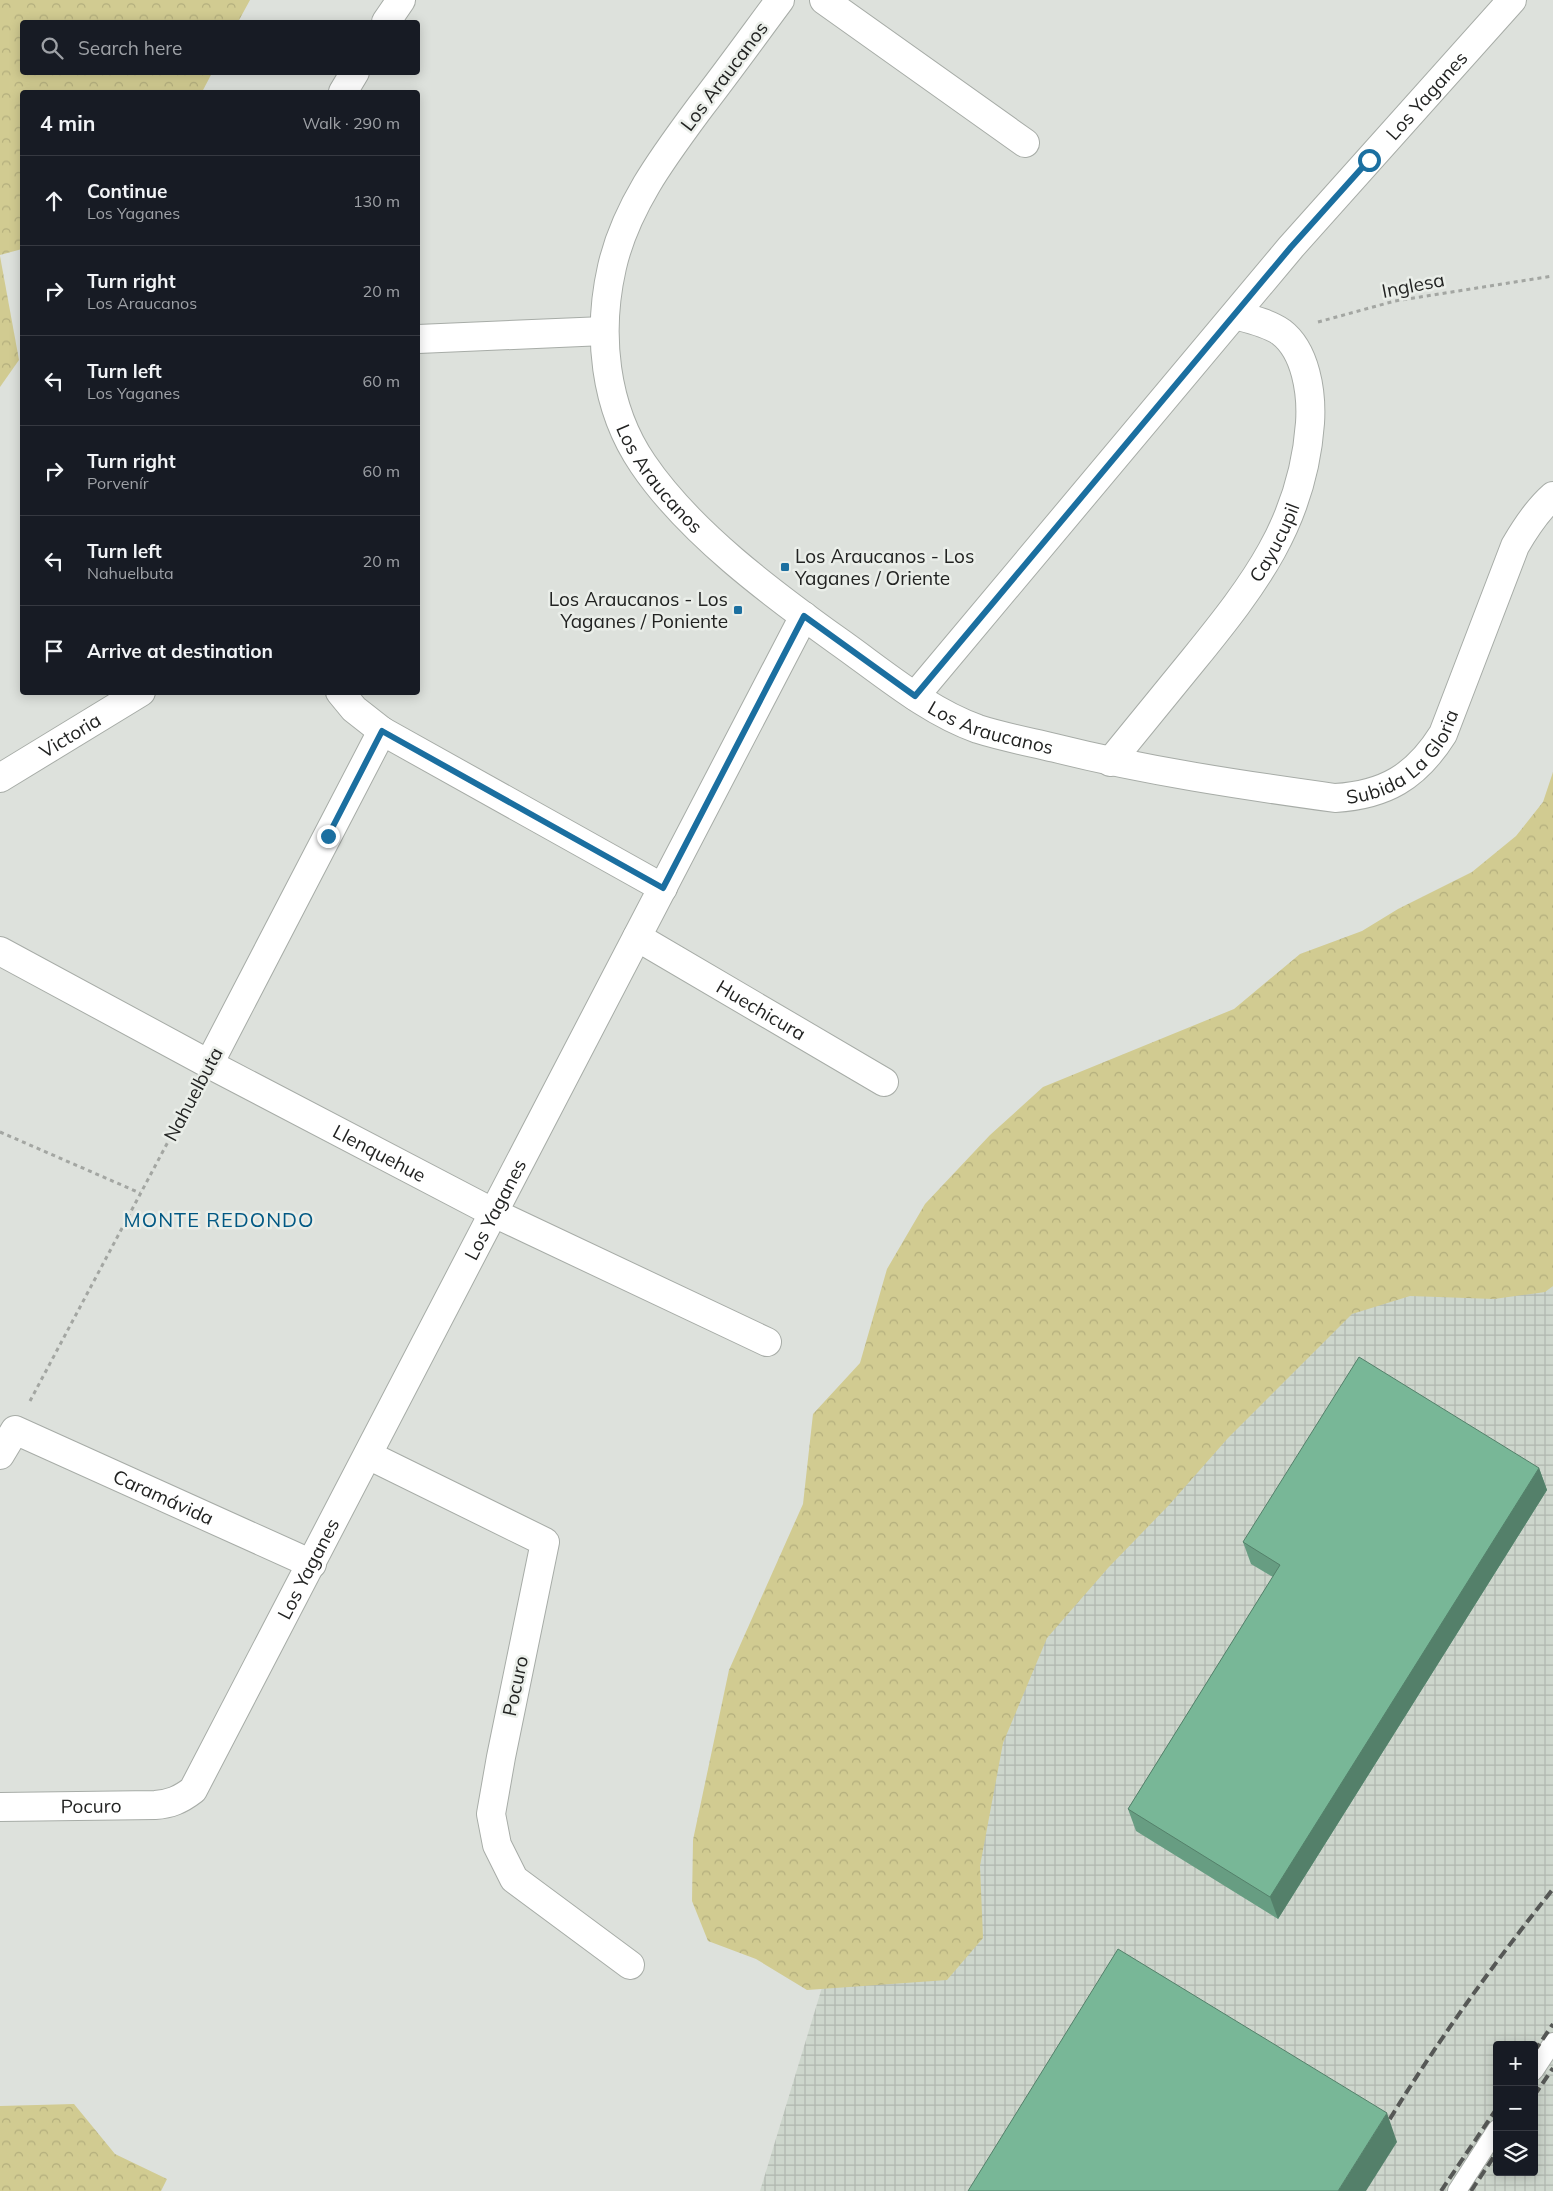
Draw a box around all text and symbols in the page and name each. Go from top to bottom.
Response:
street label: Los Araucanos [675,17,773,135]
search box [20,20,420,75]
icon: search [38,34,66,62]
text: Search here [78,36,182,60]
street label: Los Yaganes [1381,46,1472,145]
text: 4 min [40,110,95,136]
text: Walk · 290 m [302,113,400,133]
route start [1358,149,1381,172]
text: Continue [87,179,167,203]
icon: ahead [40,187,68,215]
text: 130 m [353,191,400,211]
text: Los Yaganes [87,203,180,223]
street label: Inglesa [1380,267,1446,303]
text: Turn right [87,269,176,293]
icon: right [40,277,68,305]
text: 20 m [363,281,400,301]
text: Los Araucanos [87,293,197,313]
text: Turn left [87,359,162,383]
icon: left [40,367,68,395]
text: 60 m [363,371,400,391]
text: Los Yaganes [87,383,180,403]
street label: Los Araucanos [611,421,708,538]
text: Turn right [87,449,176,473]
icon: right [40,457,68,485]
text: 60 m [363,461,400,481]
text: Porvenír [87,473,149,493]
street label: Cayucupil [1244,500,1304,587]
text: Turn left [87,539,162,563]
place label: Los Araucanos - Los Yaganes / Oriente [794,544,974,590]
icon: left [40,547,68,575]
text: 20 m [363,551,400,571]
marker: Los Araucanos - Los Yaganes / Oriente [779,561,791,573]
text: Nahuelbuta [87,563,174,583]
place label: Los Araucanos - Los Yaganes / Poniente [549,587,728,633]
marker: Los Araucanos - Los Yaganes / Poniente [732,604,744,616]
icon: arrive [40,637,68,665]
text: Arrive at destination [87,639,273,663]
street label: Los Araucanos [924,695,1056,759]
street label: Subida La Gloria [1345,706,1463,809]
street label: Victoria [35,707,105,763]
route end [317,825,340,848]
street label: Huechicura [712,974,810,1045]
street label: Nahuelbuta [158,1043,228,1145]
street label: Llenquehue [329,1119,430,1187]
street label: Los Yaganes [459,1155,531,1264]
district label: MONTE REDONDO [124,1207,314,1232]
street label: Caramávida [109,1464,218,1530]
street label: Los Yaganes [272,1514,344,1623]
street label: Pocuro [497,1654,533,1718]
street label: Pocuro [60,1793,122,1818]
map controls [1493,2041,1538,2176]
button: + [1493,2041,1538,2086]
button: − [1493,2086,1538,2131]
button: layers [1493,2131,1538,2176]

